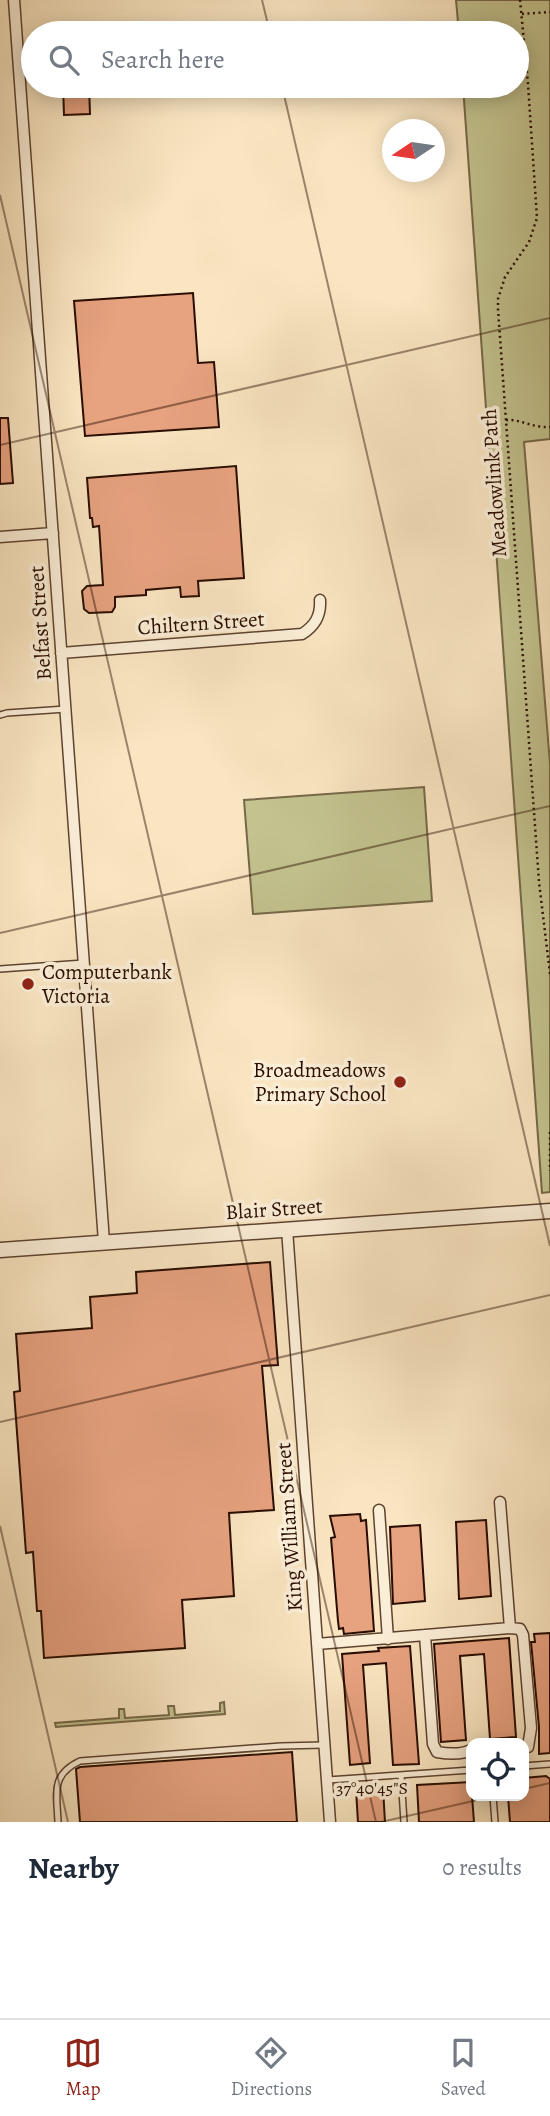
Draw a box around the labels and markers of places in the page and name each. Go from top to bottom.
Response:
place label: Computerbank Victoria [41,958,172,1010]
marker: Computerbank Victoria [20,976,36,992]
place label: Broadmeadows Primary School [253,1056,386,1108]
marker: Broadmeadows Primary School [392,1074,408,1090]

